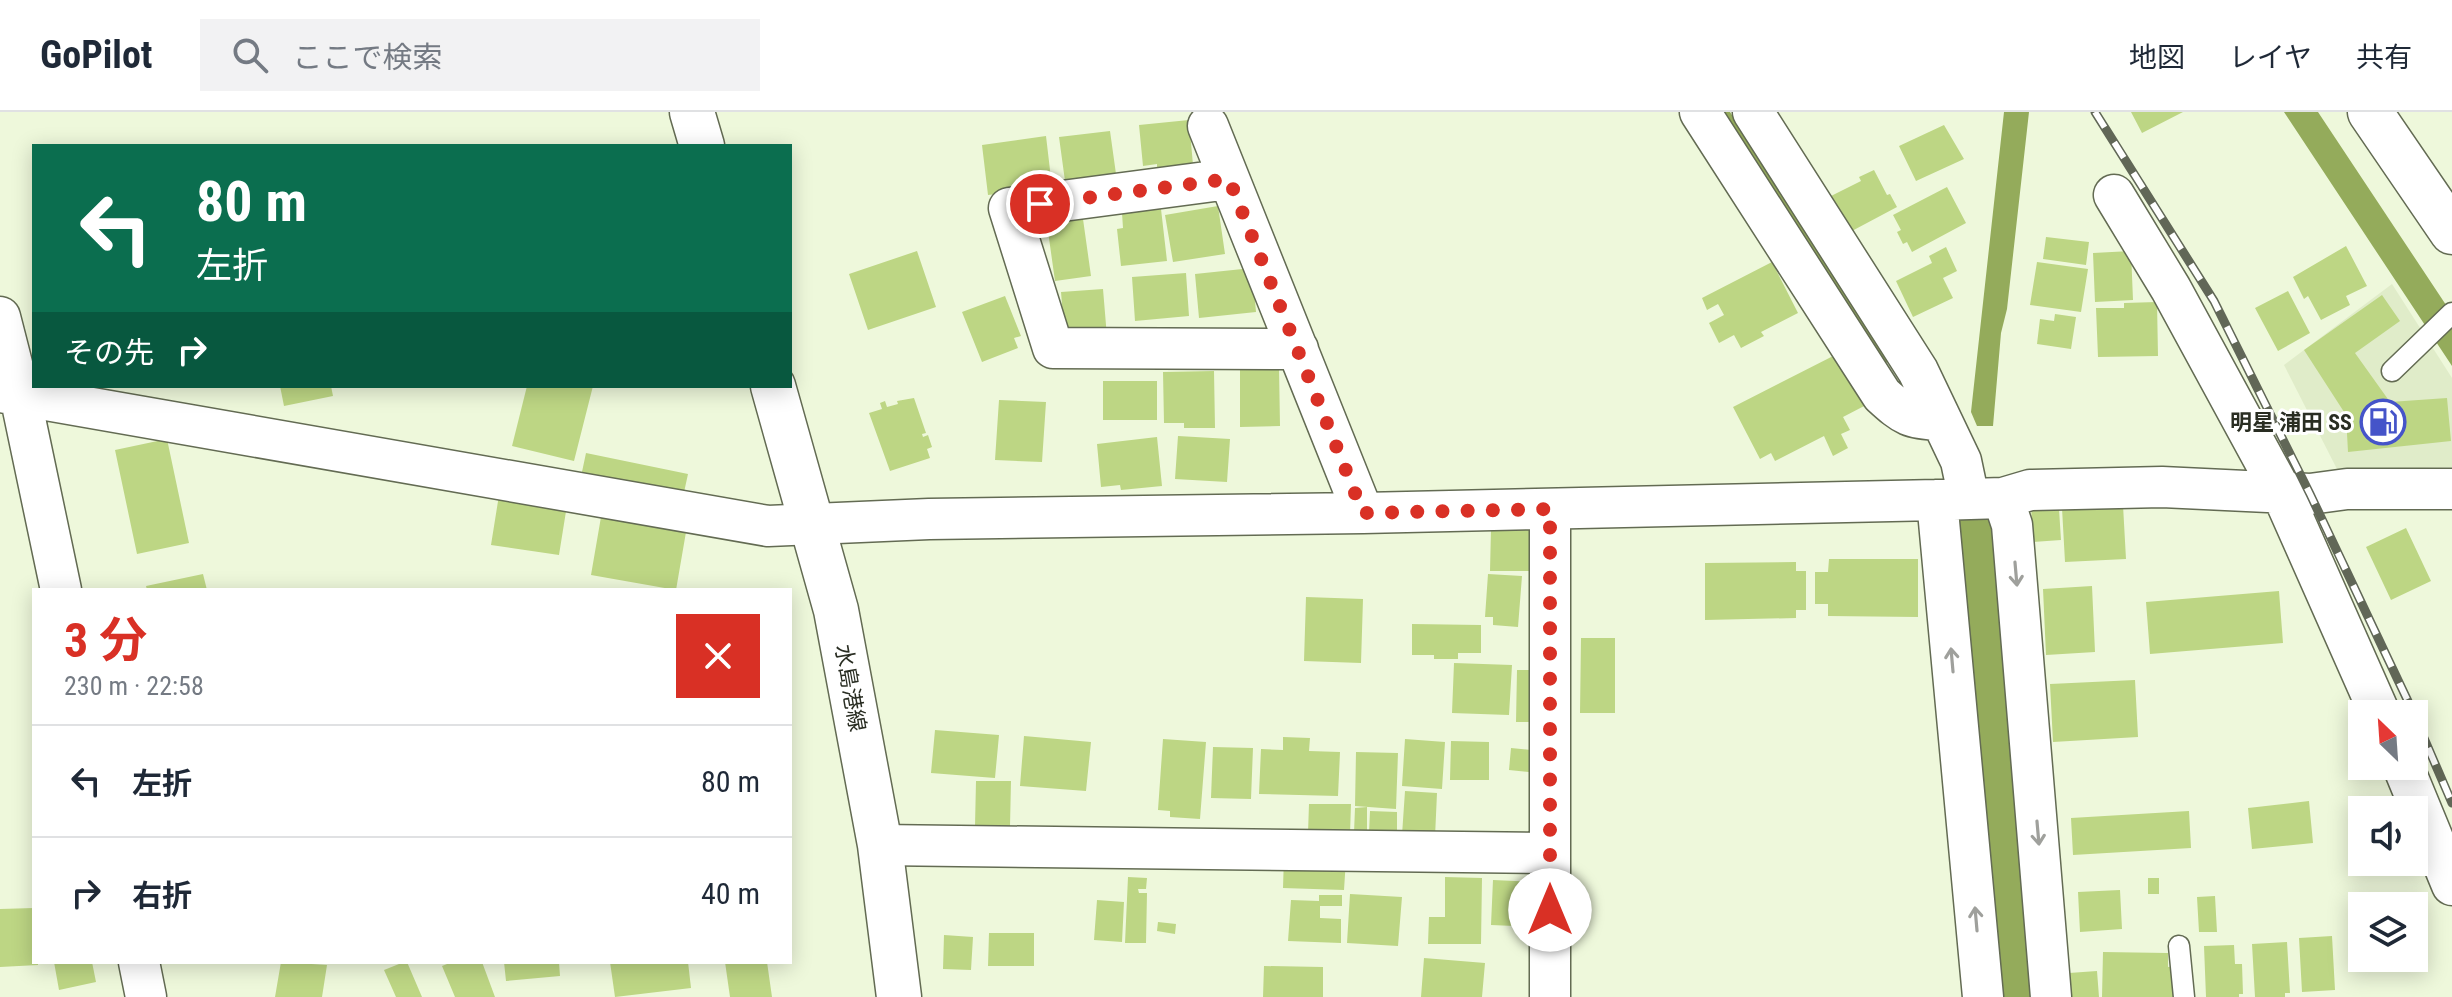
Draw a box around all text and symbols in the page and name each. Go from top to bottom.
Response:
search box [200,19,760,91]
text: GoPilot [40,33,152,77]
icon: search [228,33,272,77]
text: ここで検索 [292,40,442,75]
text: 地図 [2129,41,2185,74]
text: レイヤ [2229,41,2312,74]
text: 共有 [2356,41,2412,74]
text: 80 m [196,169,307,235]
pin [1006,170,1074,238]
icon: left [64,176,168,280]
icon: arrive [1018,182,1062,226]
text: 左折 [196,245,268,287]
icon: right [170,328,214,372]
text: その先 [64,335,154,370]
fuel station icon: 明星 浦田 SS [2359,398,2407,446]
place label: 明星 浦田 SS [2230,410,2352,435]
one-way arrow [2009,560,2024,587]
text: 3 分 [64,612,147,669]
button: close [676,614,760,698]
street label: 水島港線 [831,643,870,734]
one-way arrow [1945,647,1960,674]
text: 230 m · 22:58 [64,671,204,701]
north arrow [2348,700,2428,780]
map controls [2348,700,2428,972]
icon: left [64,759,108,803]
text: 80 m [701,764,760,799]
text: 左折 [132,766,192,801]
button: sound [2348,796,2428,876]
one-way arrow [2031,819,2046,846]
position arrow [1508,868,1592,952]
icon: right [64,871,108,915]
text: 40 m [701,876,760,911]
text: 右折 [132,878,192,913]
button: layers [2348,892,2428,972]
one-way arrow [1968,906,1983,933]

